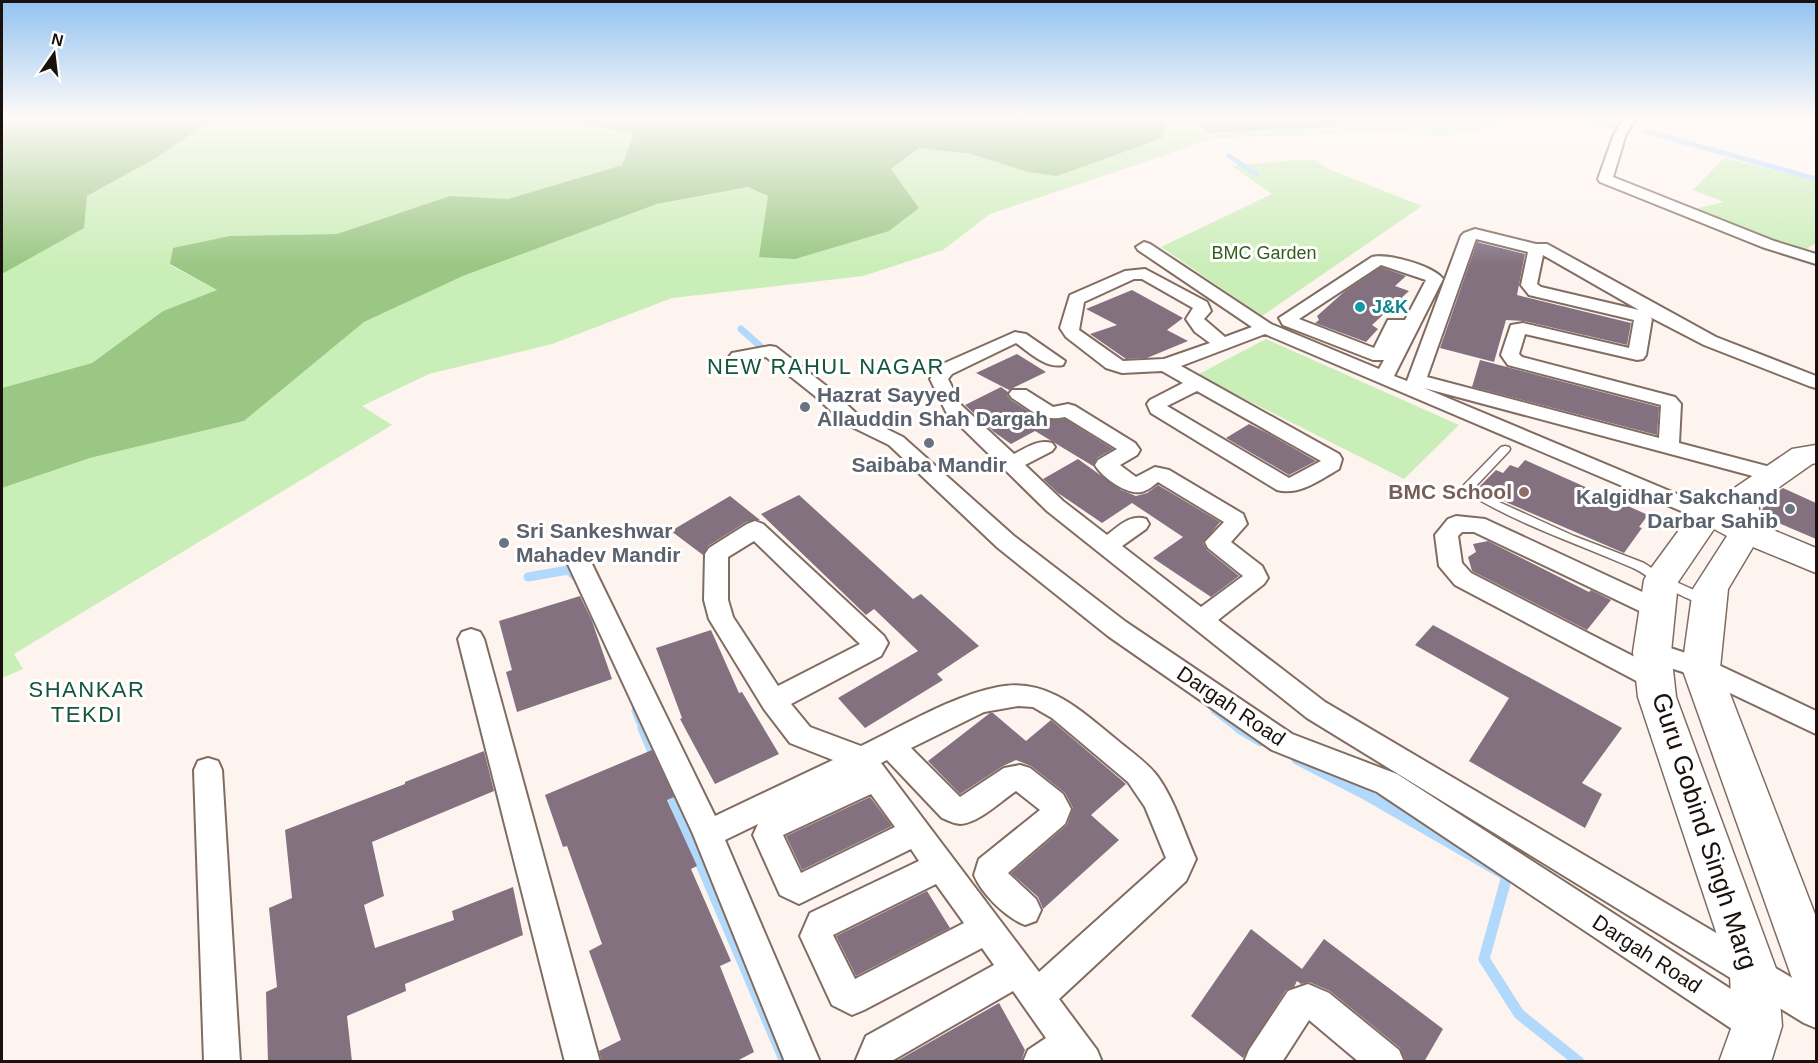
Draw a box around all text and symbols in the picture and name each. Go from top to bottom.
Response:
north arrow [24,24,84,84]
text: N [50,30,65,50]
park label: BMC Garden [1211,243,1317,263]
place label: J&K [1372,297,1408,317]
marker: J&K [1353,300,1367,314]
district label: NEW RAHUL NAGAR [707,354,945,379]
place label: Hazrat Sayyed Allauddin Shah Dargah [817,383,1048,430]
marker: Hazrat Sayyed Allauddin Shah Dargah [798,400,812,414]
marker: Saibaba Mandir [922,436,936,450]
place label: Saibaba Mandir [851,453,1007,476]
place label: BMC School [1388,480,1512,503]
marker: BMC School [1517,485,1531,499]
place label: Kalgidhar Sakchand Darbar Sahib [1576,485,1778,532]
marker: Kalgidhar Sakchand Darbar Sahib [1783,502,1797,516]
place label: Sri Sankeshwar Mahadev Mandir [516,519,681,566]
marker: Sri Sankeshwar Mahadev Mandir [497,536,511,550]
street label: Dargah Road [1173,661,1289,750]
district label: SHANKAR TEKDI [29,677,145,727]
street label: Guru Gobind Singh Marg [1646,689,1764,973]
street label: Dargah Road [1589,910,1706,997]

